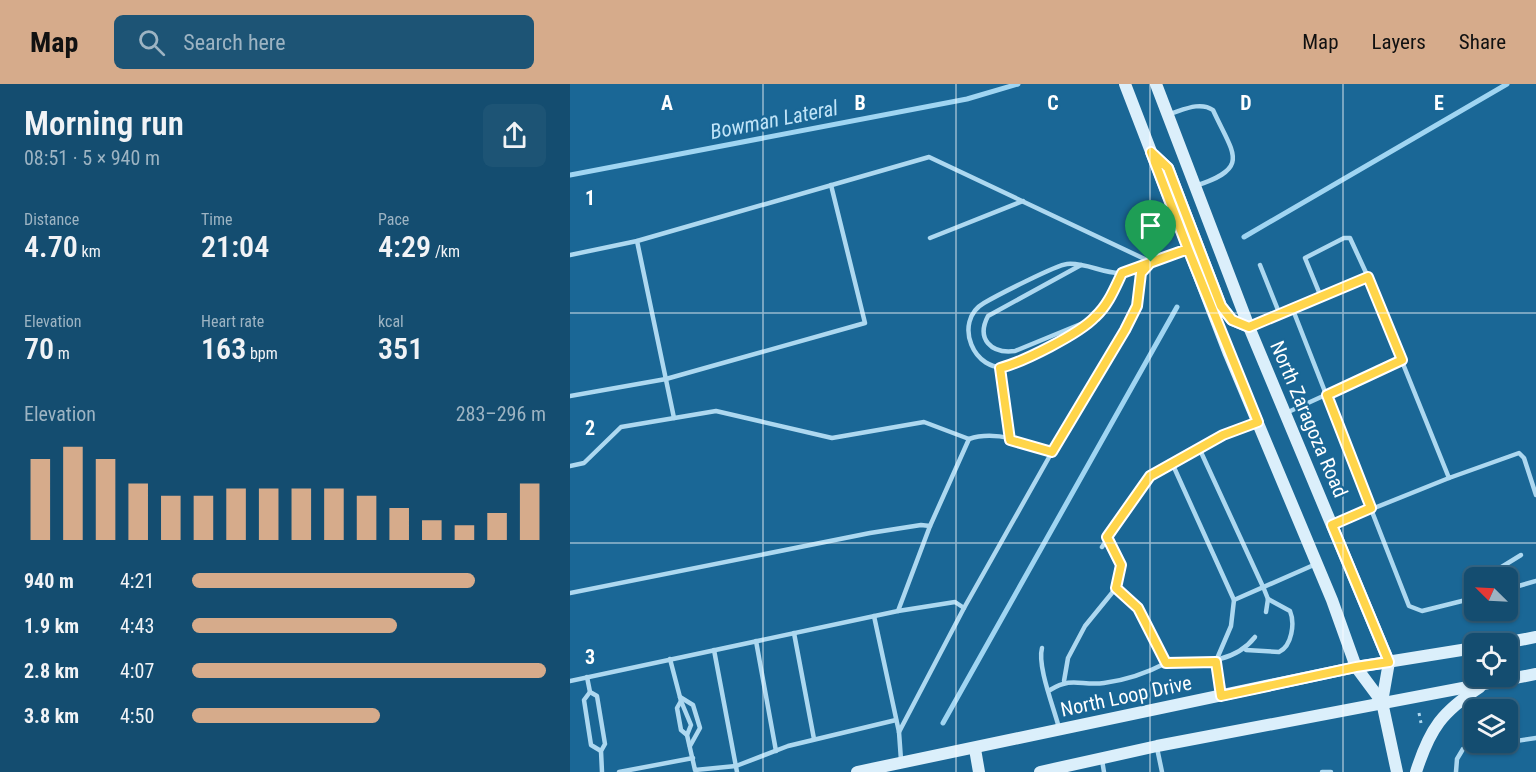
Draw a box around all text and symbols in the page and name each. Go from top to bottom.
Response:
search box [114,15,534,69]
text: Map [30,26,78,59]
icon: search [135,26,168,59]
text: Search here [183,30,286,55]
text: Map [1302,30,1339,54]
text: Layers [1372,30,1426,54]
text: Share [1459,30,1506,54]
text: A [661,91,673,115]
text: B [854,91,866,115]
text: C [1047,91,1059,115]
text: D [1240,91,1252,115]
text: E [1434,91,1444,115]
water label: Bowman Lateral [708,96,840,144]
text: Morning run [24,104,184,143]
button: share [483,104,546,167]
text: 08:51 · 5 × 940 m [24,146,160,170]
text: 1 [585,186,595,210]
pin [1125,200,1176,262]
icon: arrive [1134,209,1167,242]
text: Distance [24,210,79,229]
text: Time [201,210,233,229]
text: Pace [378,210,409,229]
text: 4.70 [24,229,78,264]
text: 21:04 [201,229,269,264]
text: 4:29 [378,229,431,264]
text: km [78,242,101,261]
text: /km [431,242,460,261]
text: Elevation [24,312,82,331]
text: Heart rate [201,312,264,331]
text: kcal [378,312,404,331]
text: 70 [24,331,54,366]
text: 163 [201,331,246,366]
text: 351 [378,331,423,366]
street label: North Zaragoza Road [1265,337,1353,501]
text: m [54,344,70,363]
text: bpm [246,344,278,363]
text: Elevation [24,402,96,426]
text: 283–296 m [456,402,546,426]
text: 2 [585,416,595,440]
north arrow [1464,567,1518,621]
map controls [1464,567,1518,753]
text: 940 m [24,569,74,593]
text: 4:21 [120,569,154,593]
text: 1.9 km [24,614,79,638]
text: 4:43 [120,614,154,638]
button: locate [1464,633,1518,687]
text: 3 [585,645,595,669]
text: 2.8 km [24,659,79,683]
text: 4:07 [120,659,154,683]
street label: North Loop Drive [1058,670,1194,722]
button: layers [1464,699,1518,753]
text: 3.8 km [24,704,79,728]
text: 4:50 [120,704,154,728]

